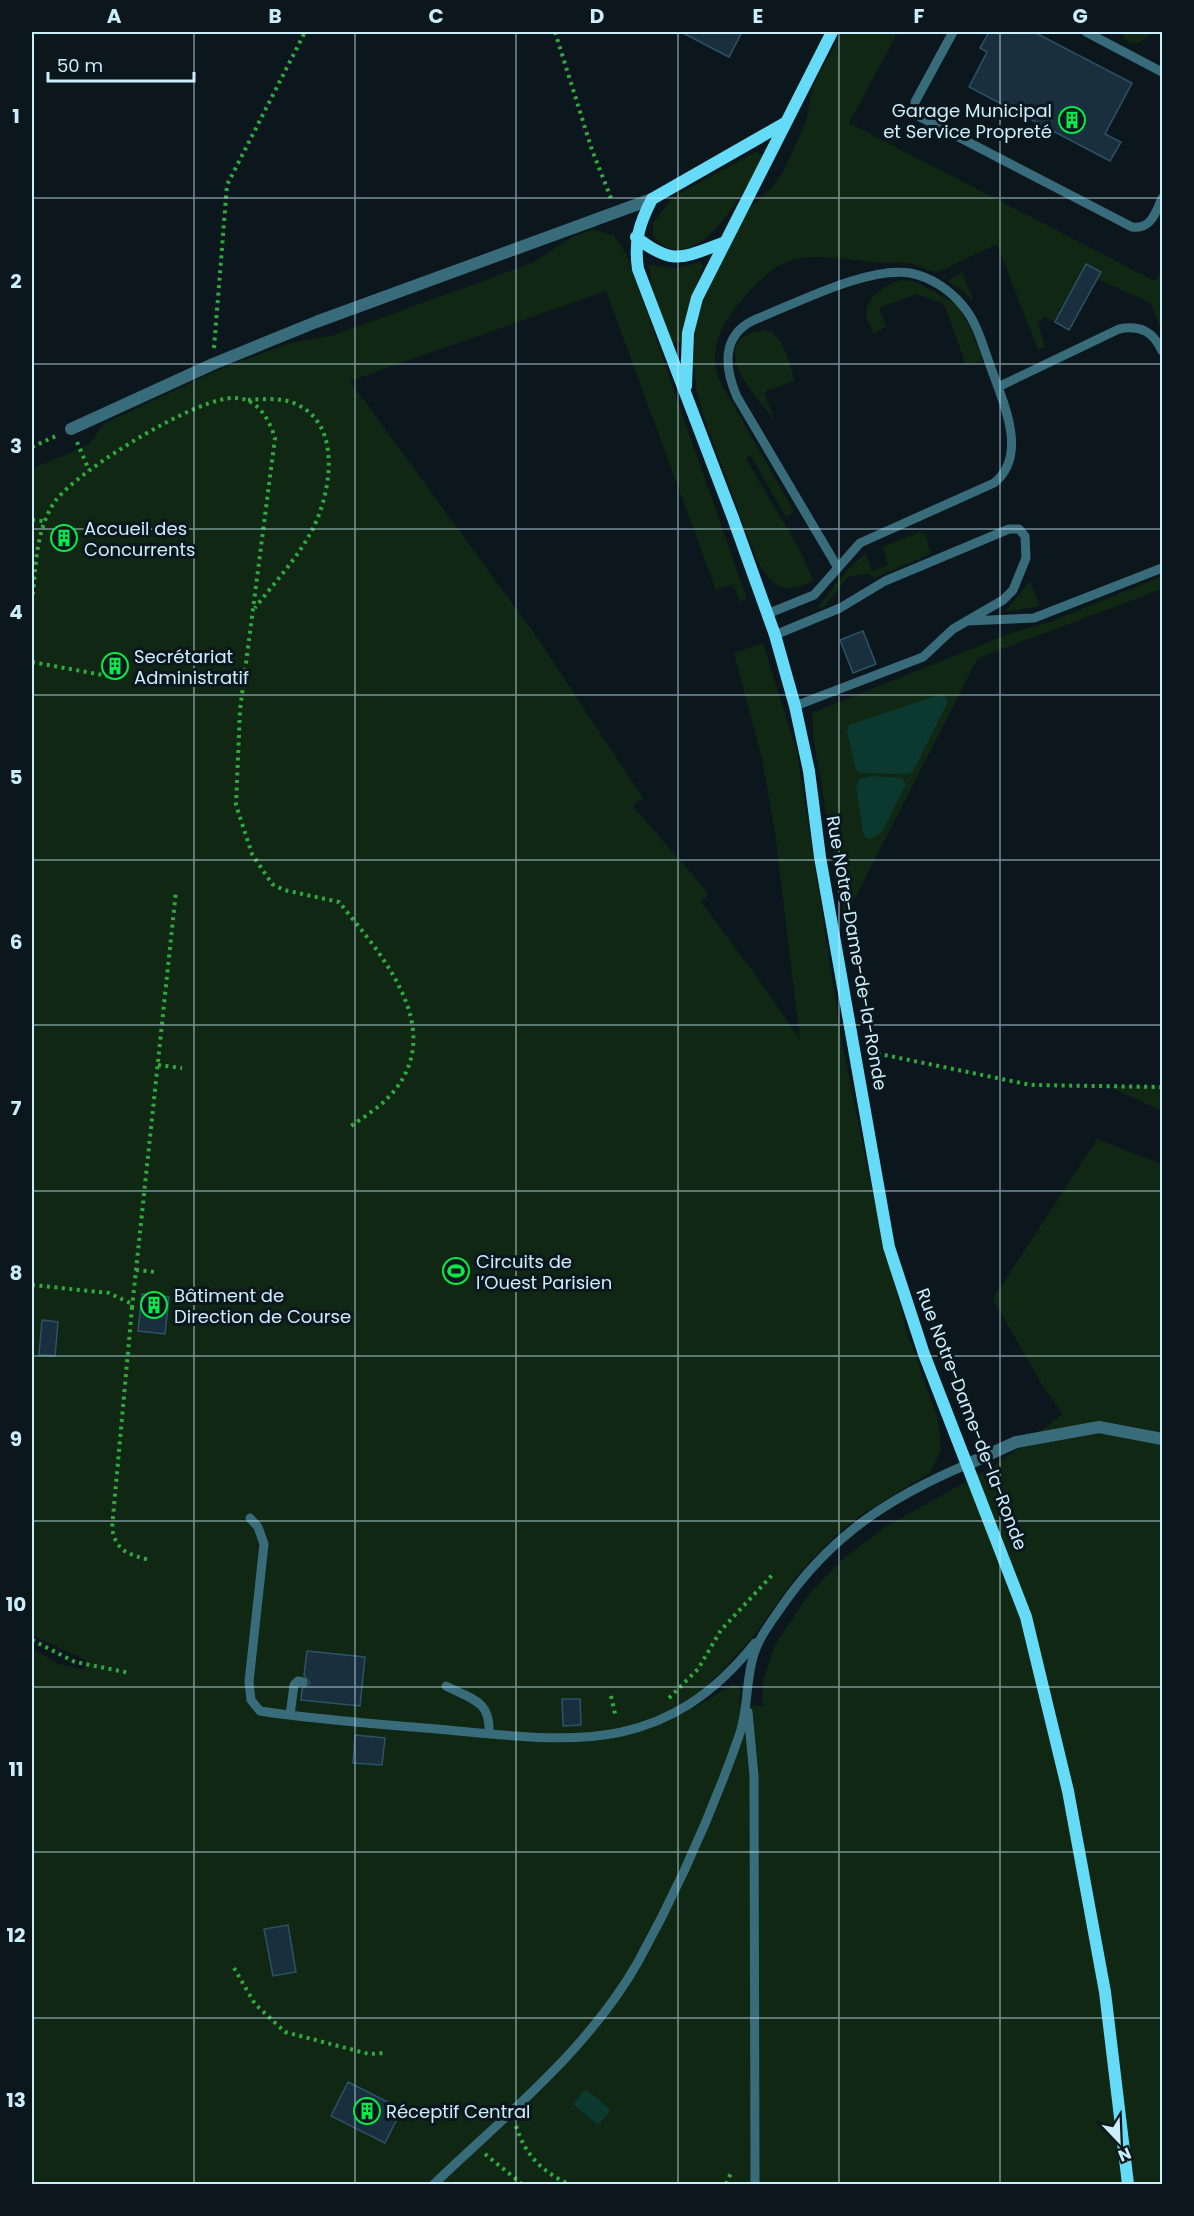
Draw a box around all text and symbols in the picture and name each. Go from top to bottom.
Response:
text: A [107,2,122,30]
text: B [268,2,282,30]
text: C [428,2,444,30]
text: D [590,2,604,30]
text: E [753,2,763,30]
text: F [914,2,925,30]
text: G [1072,2,1088,30]
scale bar [48,45,194,83]
text: 50 m [57,53,103,78]
place label: Garage Municipal et Service Propreté [883,98,1052,144]
text: 1 [12,102,20,130]
building icon: Garage Municipal et Service Propreté [1057,105,1087,135]
text: 2 [10,267,22,295]
text: 3 [10,432,22,460]
place label: Accueil des Concurrents [84,516,195,562]
building icon: Accueil des Concurrents [49,523,79,553]
text: 4 [9,598,23,626]
place label: Secrétariat Administratif [134,644,249,690]
building icon: Secrétariat Administratif [100,651,130,681]
text: 5 [10,763,23,791]
street label: Rue Notre-Dame-de-la-Ronde [821,814,893,1092]
text: 6 [10,928,22,956]
text: 7 [11,1094,22,1122]
place label: Circuits de l’Ouest Parisien [476,1249,612,1295]
sports icon: Circuits de l’Ouest Parisien [441,1256,471,1286]
text: 8 [10,1259,22,1287]
place label: Bâtiment de Direction de Course [174,1283,351,1329]
street label: Rue Notre-Dame-de-la-Ronde [910,1285,1034,1553]
building icon: Bâtiment de Direction de Course [139,1290,169,1320]
text: 9 [10,1425,22,1453]
text: 10 [6,1590,26,1618]
text: 11 [8,1755,24,1783]
text: 12 [7,1921,25,1949]
text: 13 [6,2086,26,2114]
building icon: Réceptif Central [352,2096,382,2126]
place label: Réceptif Central [386,2099,531,2124]
north arrow [1089,2111,1149,2171]
text: N [1115,2141,1135,2167]

